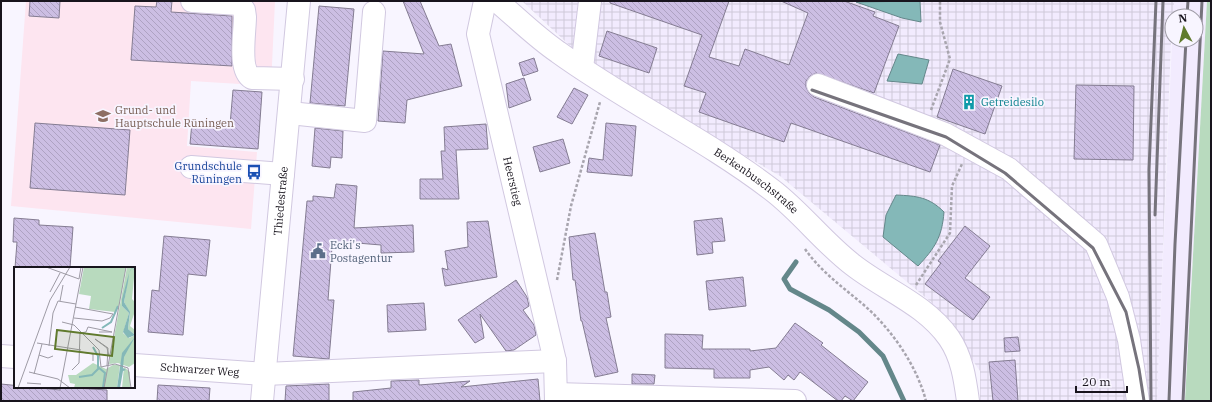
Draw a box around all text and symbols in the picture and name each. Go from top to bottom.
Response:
north arrow [1164,8,1204,48]
text: N [1178,11,1188,26]
building icon: Getreidesilo [960,93,978,111]
place label: Getreidesilo [981,95,1044,109]
place label: Grund- und Hauptschule Rüningen [115,103,234,130]
school or university icon: Grund- und Hauptschule Rüningen [94,107,112,125]
street label: Berkenbuschstraße [711,145,801,217]
street label: Heerstieg [500,155,525,207]
place label: Grundschule Rüningen [175,159,242,186]
bus stop icon: Grundschule Rüningen [245,163,263,181]
street label: Thiedestraße [270,166,291,236]
place label: Ecki's Postagentur [330,238,393,265]
public building icon: Ecki's Postagentur [309,242,327,260]
inset map [14,267,135,388]
street label: Schwarzer Weg [160,360,240,379]
scale bar [1076,368,1127,394]
text: 20 m [1082,374,1111,389]

